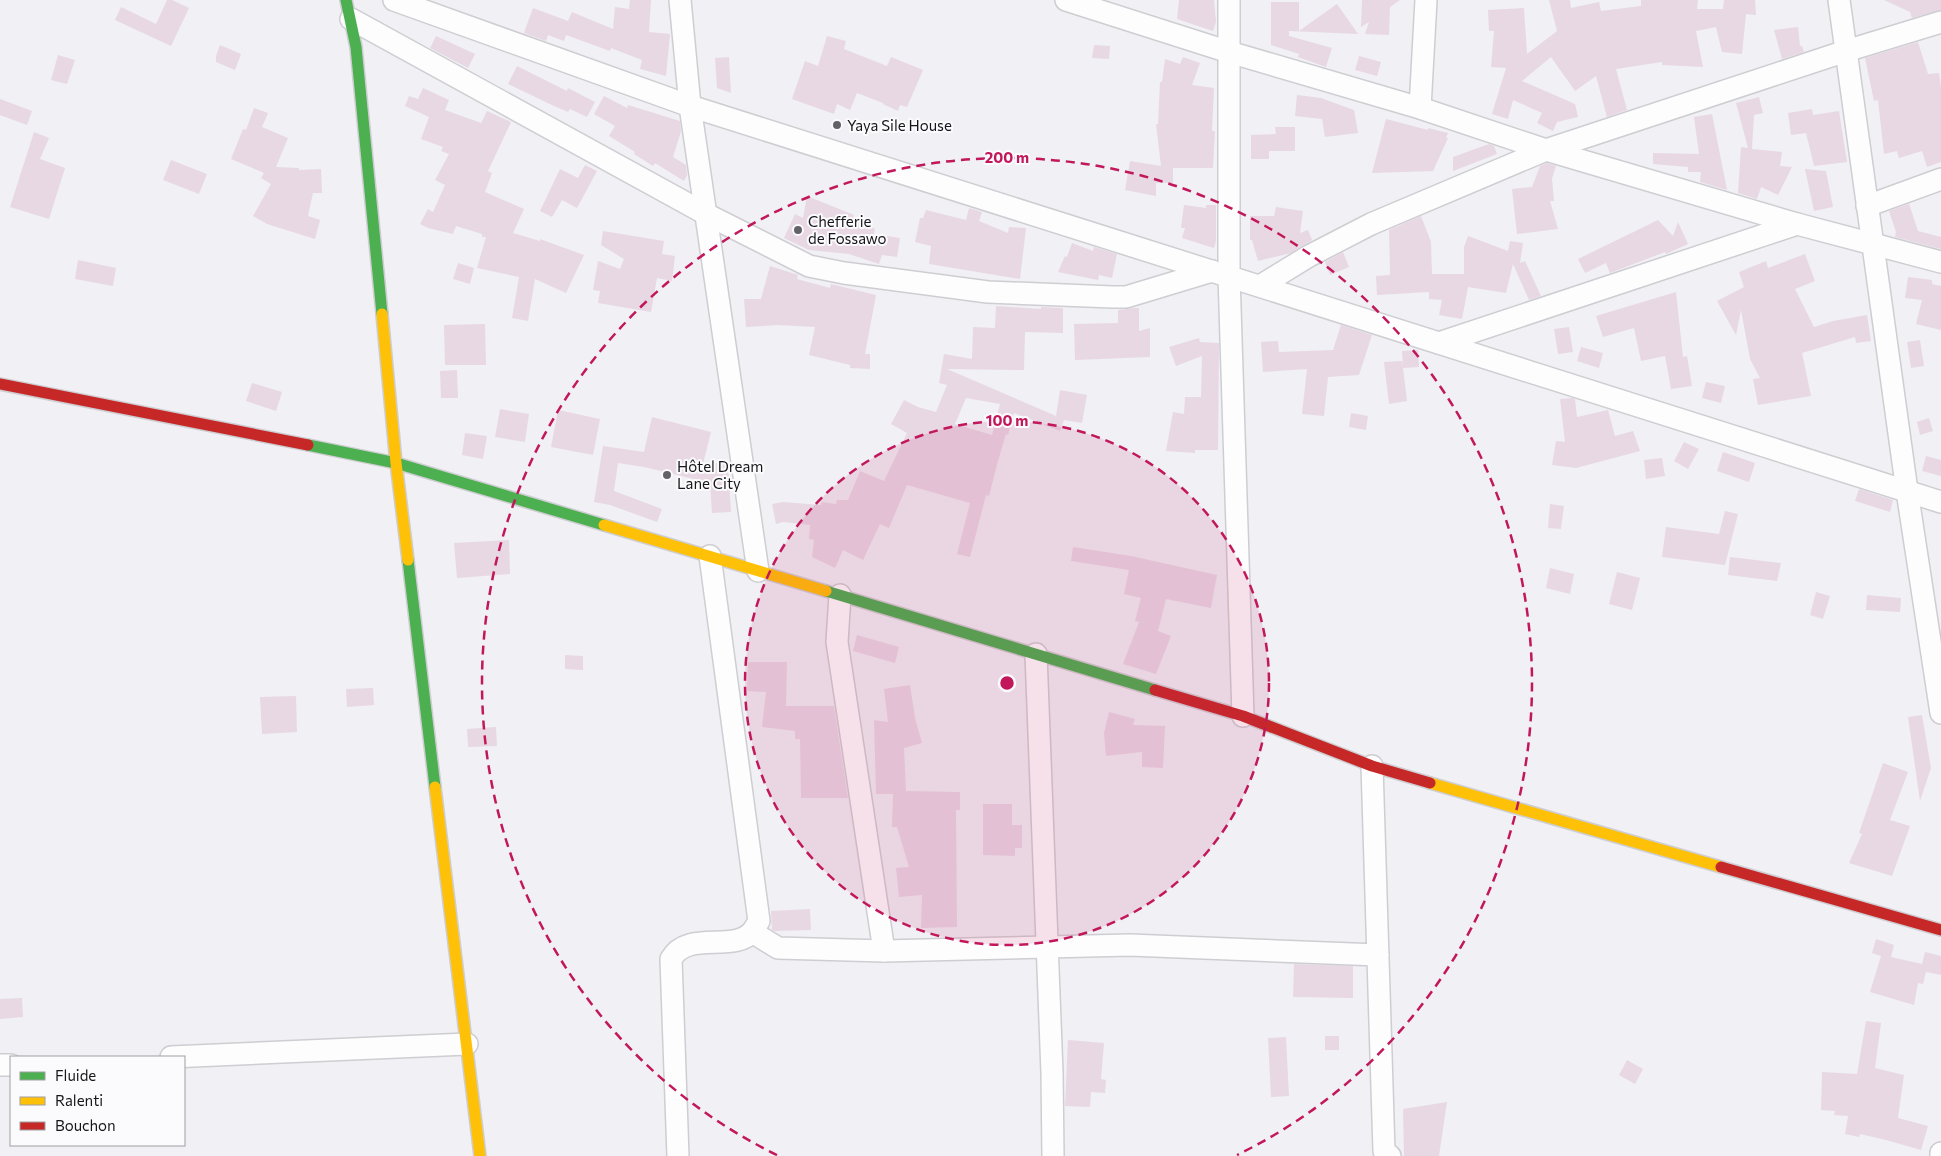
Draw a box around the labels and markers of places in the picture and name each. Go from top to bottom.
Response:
place label: Yaya Sile House [847,116,952,134]
marker: Yaya Sile House [831,119,843,131]
place label: Chefferie de Fossawo [808,212,887,247]
marker: Chefferie de Fossawo [792,224,804,236]
place label: Hôtel Dream Lane City [677,457,763,492]
marker: Hôtel Dream Lane City [661,469,673,481]
centre of rings [998,674,1016,692]

